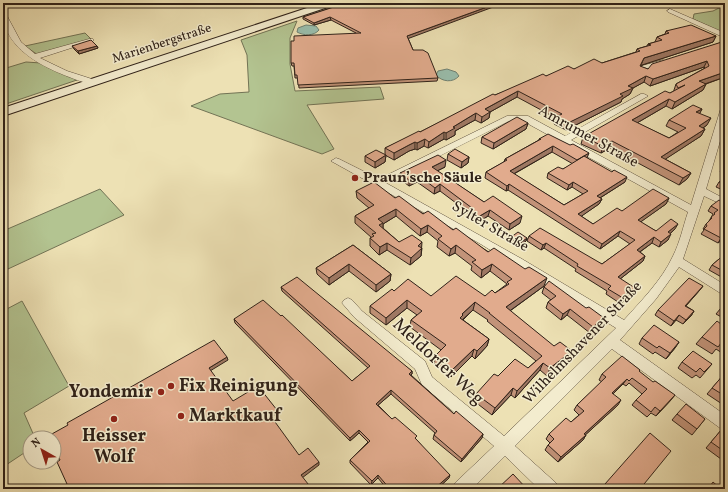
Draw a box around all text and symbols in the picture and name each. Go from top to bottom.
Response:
street label: Marienbergstraße [110,19,214,69]
street label: Amrumer Straße [534,101,642,173]
place label: Praun’sche Säule [363,168,482,189]
marker: Praun’sche Säule [350,173,360,183]
street label: Sylter Straße [448,196,532,258]
street label: Wilhelmshavener Straße [519,277,647,409]
street label: Meldorfer Weg [387,313,489,411]
place label: Fix Reinigung [179,374,298,399]
place label: Yondemir [69,380,153,405]
marker: Fix Reinigung [166,381,176,391]
marker: Yondemir [156,387,166,397]
place label: Marktkauf [189,404,283,429]
marker: Marktkauf [176,411,186,421]
marker: Heisser Wolf [109,414,119,424]
place label: Heisser Wolf [82,424,146,470]
north arrow [22,430,62,470]
text: N [29,435,44,452]

